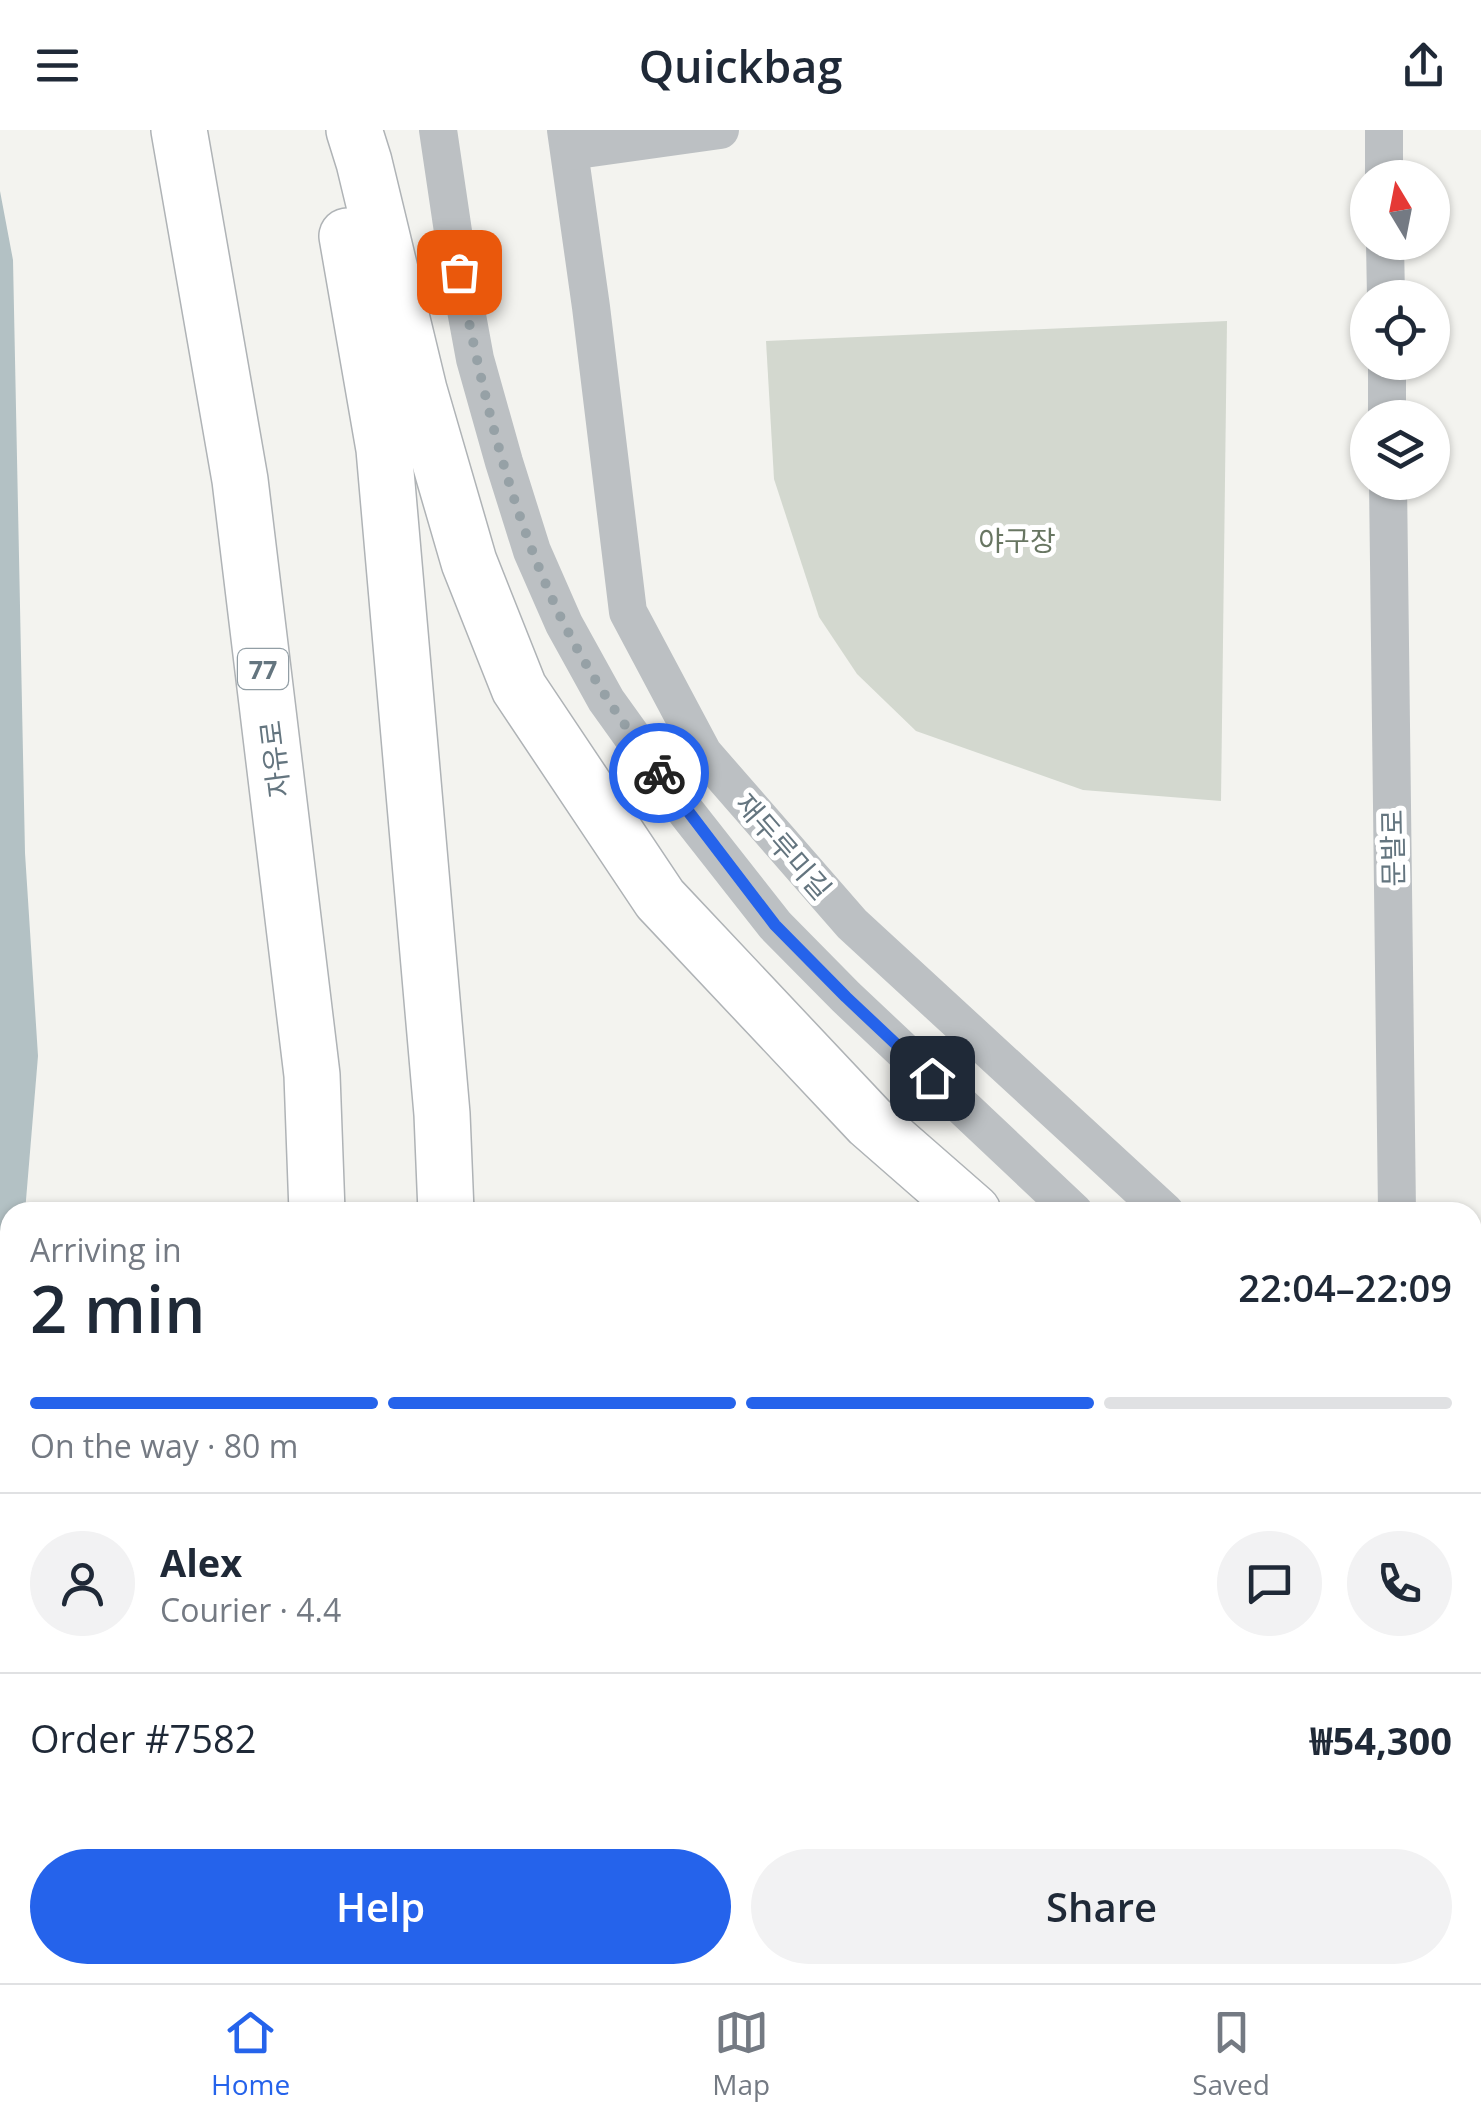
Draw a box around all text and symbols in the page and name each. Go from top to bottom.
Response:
text: Quickbag [639,35,842,96]
icon: menu [30,38,85,93]
icon: share [1396,38,1451,93]
north arrow [1350,160,1450,260]
map controls [1350,160,1450,500]
pin [417,230,502,315]
icon: bag [432,245,487,300]
button: locate [1350,280,1450,380]
button: layers [1350,400,1450,500]
park label: 야구장 [978,521,1056,559]
road number: 77 [238,649,288,689]
street label: 자유로 [250,718,298,800]
courier [609,723,709,823]
icon: bike [632,746,687,801]
street label: 재두루미길 [727,785,841,907]
street label: 문발로 [1372,809,1412,887]
pin [890,1036,975,1121]
icon: home [905,1051,960,1106]
text: Arriving in [30,1228,182,1271]
text: 22:04–22:09 [1238,1261,1452,1313]
text: 2 min [30,1264,205,1352]
text: On the way · 80 m [30,1424,298,1467]
button: person [30,1531,135,1636]
button: chat [1217,1531,1322,1636]
button: phone [1347,1531,1452,1636]
text: Alex [160,1536,242,1588]
text: Courier · 4.4 [160,1588,341,1631]
text: Order #7582 [30,1712,257,1764]
text: ₩54,300 [1310,1714,1452,1766]
button: Help [30,1849,731,1964]
button: Share [751,1849,1452,1964]
tab: Home [211,2005,290,2103]
tab: Map [712,2005,770,2103]
tab: Saved [1192,2005,1270,2103]

